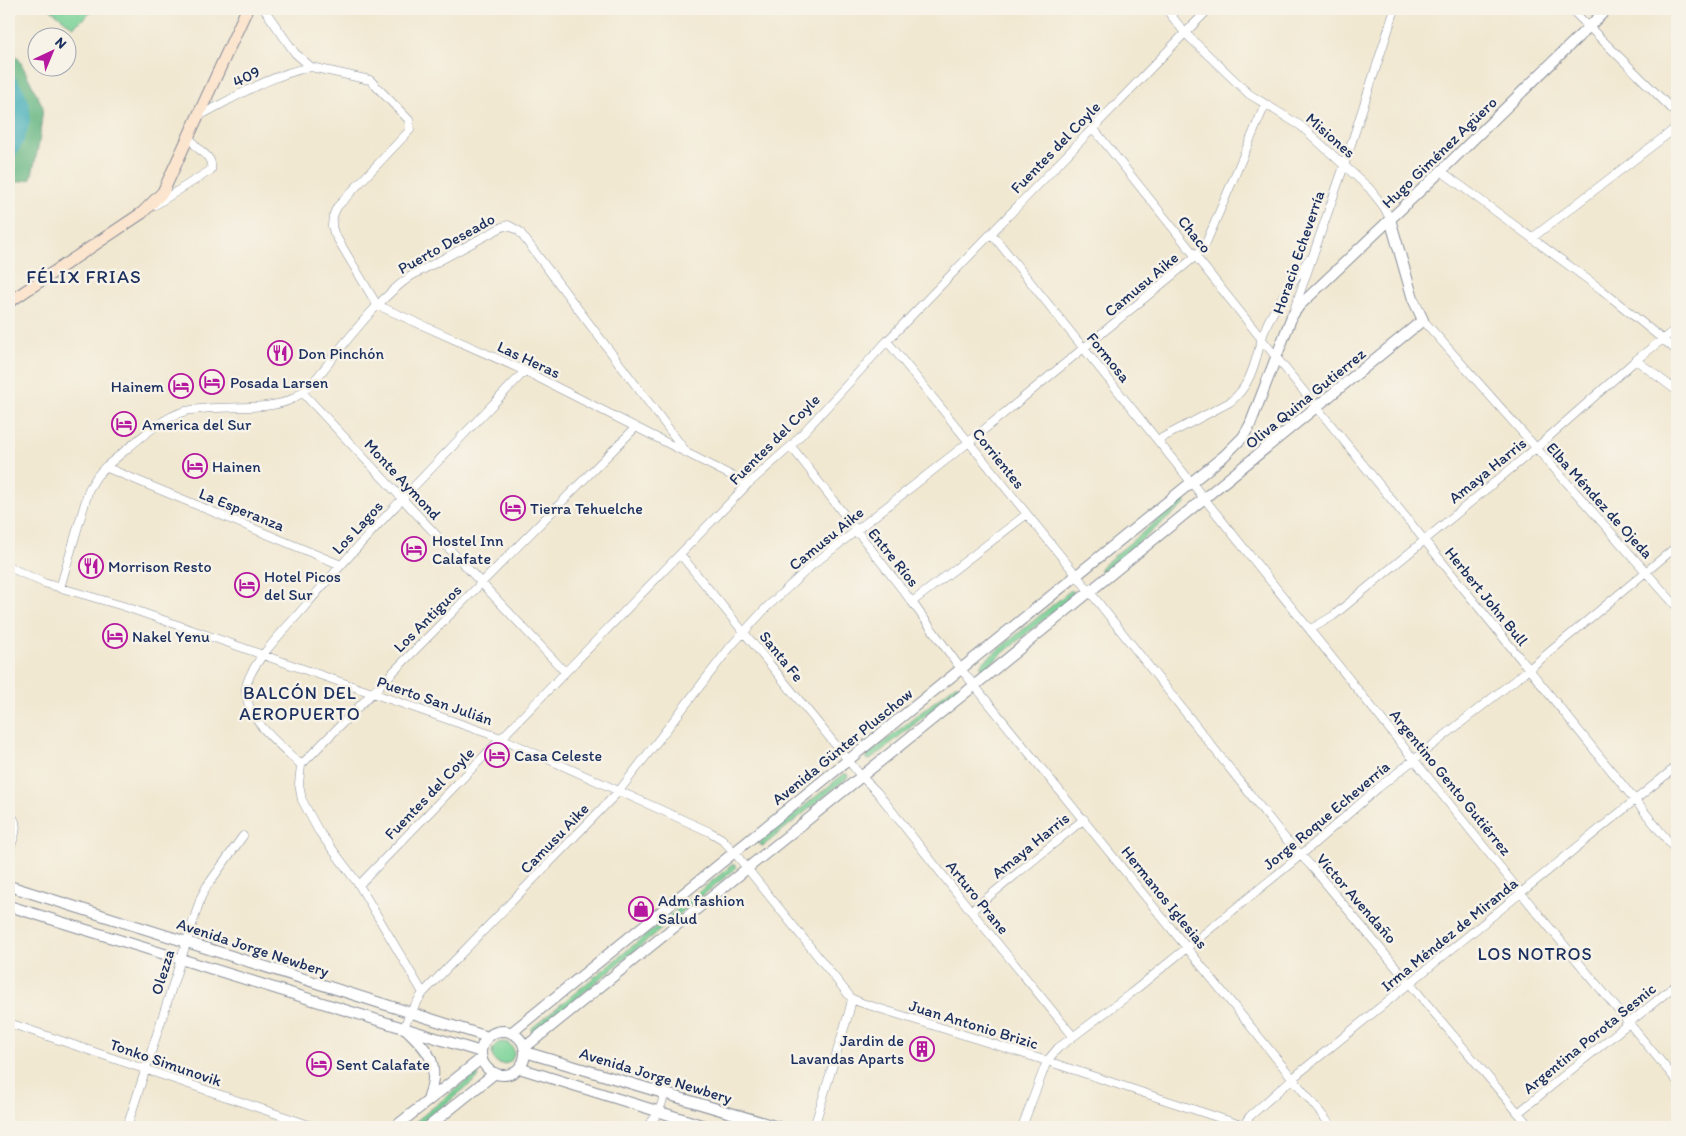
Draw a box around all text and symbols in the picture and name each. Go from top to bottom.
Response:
north arrow [28,28,78,78]
text: N [51,34,70,52]
street label: 409 [230,62,263,91]
street label: Hugo Giménez Agüero [1378,93,1501,212]
street label: Fuentes del Coyle [1007,97,1104,197]
street label: Misiones [1302,109,1359,162]
street label: Horacio Echeverría [1268,187,1329,316]
street label: Puerto Deseado [394,209,498,278]
street label: Chaco [1174,212,1215,257]
street label: Camusu Aike [1100,248,1182,321]
district label: FÉLIX FRIAS [26,265,142,288]
street label: Formosa [1083,329,1135,387]
street label: Las Heras [494,337,563,382]
restaurant icon: Don Pinchón [267,340,293,366]
place label: Don Pinchón [298,344,384,363]
street label: Oliva Quina Gutierrez [1241,344,1370,453]
hotel icon: Posada Larsen [199,369,225,395]
hotel icon: Hainem [168,373,194,399]
place label: Posada Larsen [230,373,329,392]
place label: Hainem [111,377,164,396]
street label: Fuentes del Coyle [725,390,824,489]
hotel icon: America del Sur [111,411,137,437]
place label: America del Sur [142,415,252,434]
street label: Corrientes [968,424,1029,492]
street label: Amaya Harris [1445,433,1530,507]
street label: Monte Aymond [360,435,445,524]
street label: Elba Méndez de Ojeda [1542,438,1657,562]
hotel icon: Hainen [182,453,208,479]
place label: Hainen [212,457,261,476]
street label: La Esperanza [196,484,288,536]
hotel icon: Tierra Tehuelche [500,495,526,521]
street label: Los Lagos [328,497,387,558]
place label: Tierra Tehuelche [530,499,643,518]
street label: Camusu Aike [785,502,868,574]
street label: Entre Ríos [864,524,923,591]
place label: Hostel Inn Calafate [432,531,504,568]
hotel icon: Hostel Inn Calafate [401,536,427,562]
street label: Herbert John Bull [1441,543,1533,650]
restaurant icon: Morrison Resto [78,553,104,579]
place label: Morrison Resto [108,557,212,576]
place label: Hotel Picos del Sur [264,567,341,604]
hotel icon: Hotel Picos del Sur [234,572,260,598]
street label: Los Antiguos [389,580,465,656]
hotel icon: Nakel Yenu [102,623,128,649]
place label: Nakel Yenu [132,627,210,646]
street label: Santa Fe [755,627,808,686]
street label: Puerto San Julián [374,672,496,729]
district label: BALCÓN DEL AEROPUERTO [239,682,361,725]
street label: Avenida Günter Pluschow [768,684,917,809]
street label: Argentino Gento Gutiérrez [1386,705,1516,860]
hotel icon: Casa Celeste [484,742,510,768]
street label: Fuentes del Coyle [381,743,478,843]
place label: Casa Celeste [514,746,602,765]
street label: Jorge Roque Echeverría [1259,757,1394,874]
street label: Camusu Aike [516,799,593,878]
street label: Amaya Harris [988,808,1073,882]
street label: Hermanos Iglesias [1117,842,1212,952]
street label: Víctor Avendaño [1312,849,1401,947]
street label: Arturo Prane [942,857,1013,938]
street label: Irma Méndez de Miranda [1377,873,1522,995]
place label: Adm fashion Salud [658,891,745,928]
shop icon: Adm fashion Salud [628,896,654,922]
street label: Avenida Jorge Newbery [174,914,332,981]
district label: LOS NOTROS [1477,943,1593,965]
street label: Olezza [147,947,178,997]
street label: Argentina Porota Sesnic [1519,979,1660,1098]
street label: Juan Antonio Brizic [907,996,1041,1053]
place label: Jardin de Lavandas Aparts [790,1031,904,1068]
street label: Tonko Simunovik [108,1034,225,1091]
building icon: Jardin de Lavandas Aparts [909,1036,935,1062]
street label: Avenida Jorge Newbery [577,1043,735,1108]
hotel icon: Sent Calafate [306,1051,332,1077]
place label: Sent Calafate [336,1055,430,1074]

